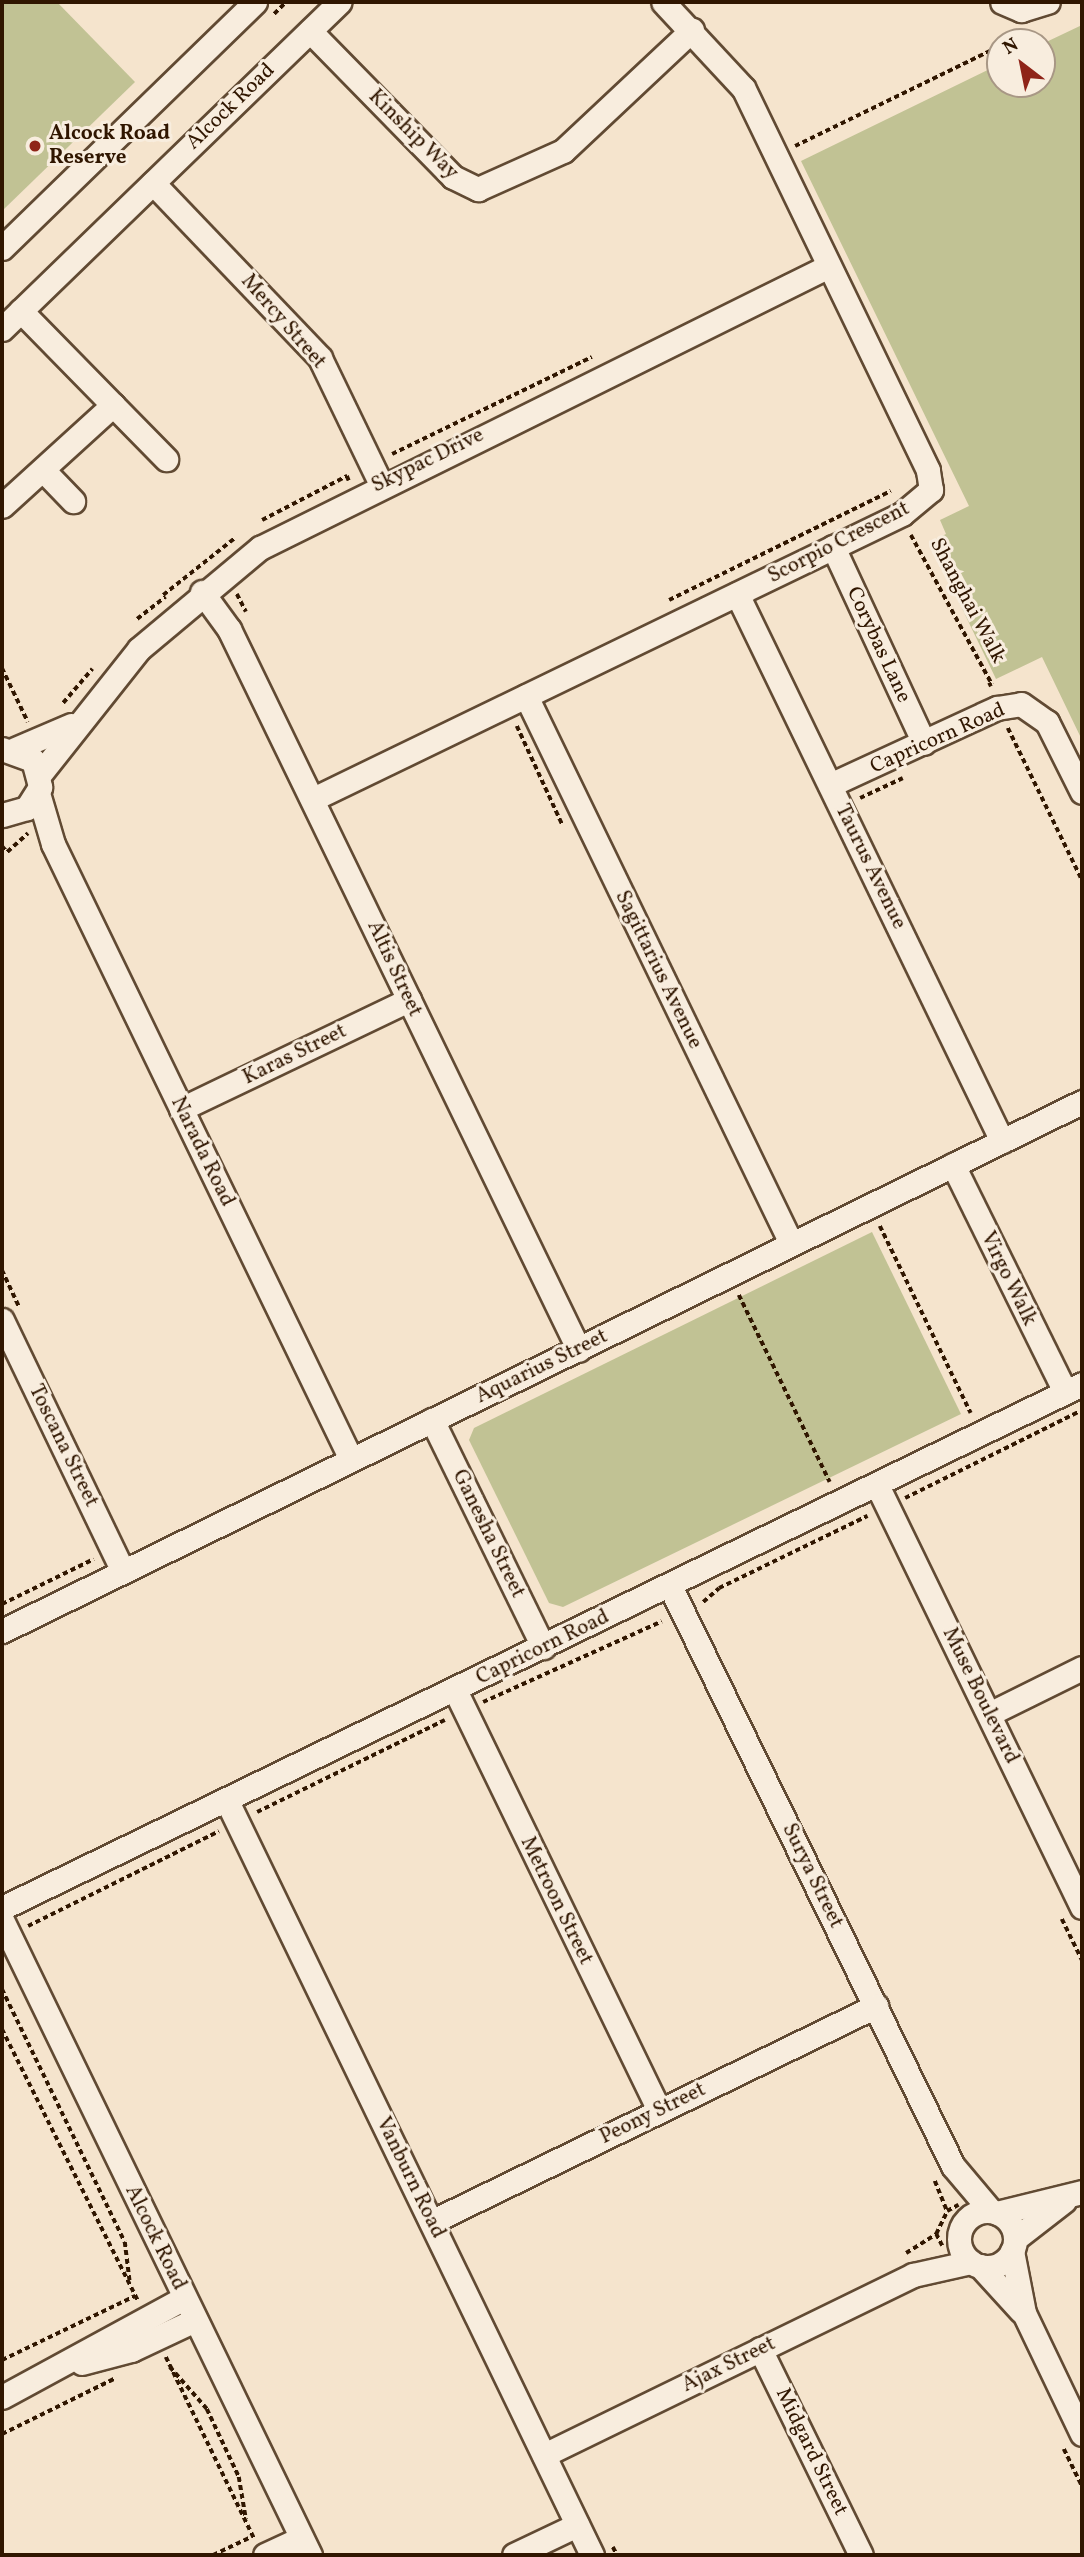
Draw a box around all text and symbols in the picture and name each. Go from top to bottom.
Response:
north arrow [986,28,1056,98]
text: N [998,32,1024,62]
street label: Alcock Road [181,58,281,156]
street label: Kinship Way [362,84,464,186]
place label: Alcock Road Reserve [49,121,170,171]
marker: Alcock Road Reserve [27,138,43,154]
street label: Mercy Street [235,269,331,375]
street label: Skypac Drive [368,423,488,499]
street label: Scorpio Crescent [764,497,914,589]
street label: Shanghai Walk [923,534,1011,668]
street label: Corybas Lane [840,583,916,707]
street label: Capricorn Road [867,698,1009,780]
street label: Taurus Avenue [829,800,911,934]
street label: Sagittarius Avenue [609,887,707,1053]
street label: Altis Street [361,917,427,1021]
street label: Karas Street [239,1019,351,1091]
street label: Narada Road [165,1093,239,1211]
street label: Virgo Walk [974,1227,1042,1331]
street label: Aquarius Street [472,1324,612,1410]
street label: Toscana Street [23,1381,103,1511]
street label: Ganesha Street [446,1466,530,1602]
street label: Capricorn Road [472,1605,614,1691]
street label: Muse Boulevard [936,1624,1024,1768]
street label: Surya Street [776,1820,848,1932]
street label: Metroon Street [514,1833,598,1969]
street label: Peony Street [596,2077,710,2151]
street label: Vanburn Road [370,2113,450,2243]
street label: Alcock Road [119,2181,191,2295]
street label: Ajax Street [678,2332,780,2398]
street label: Midgard Street [769,2384,853,2520]

